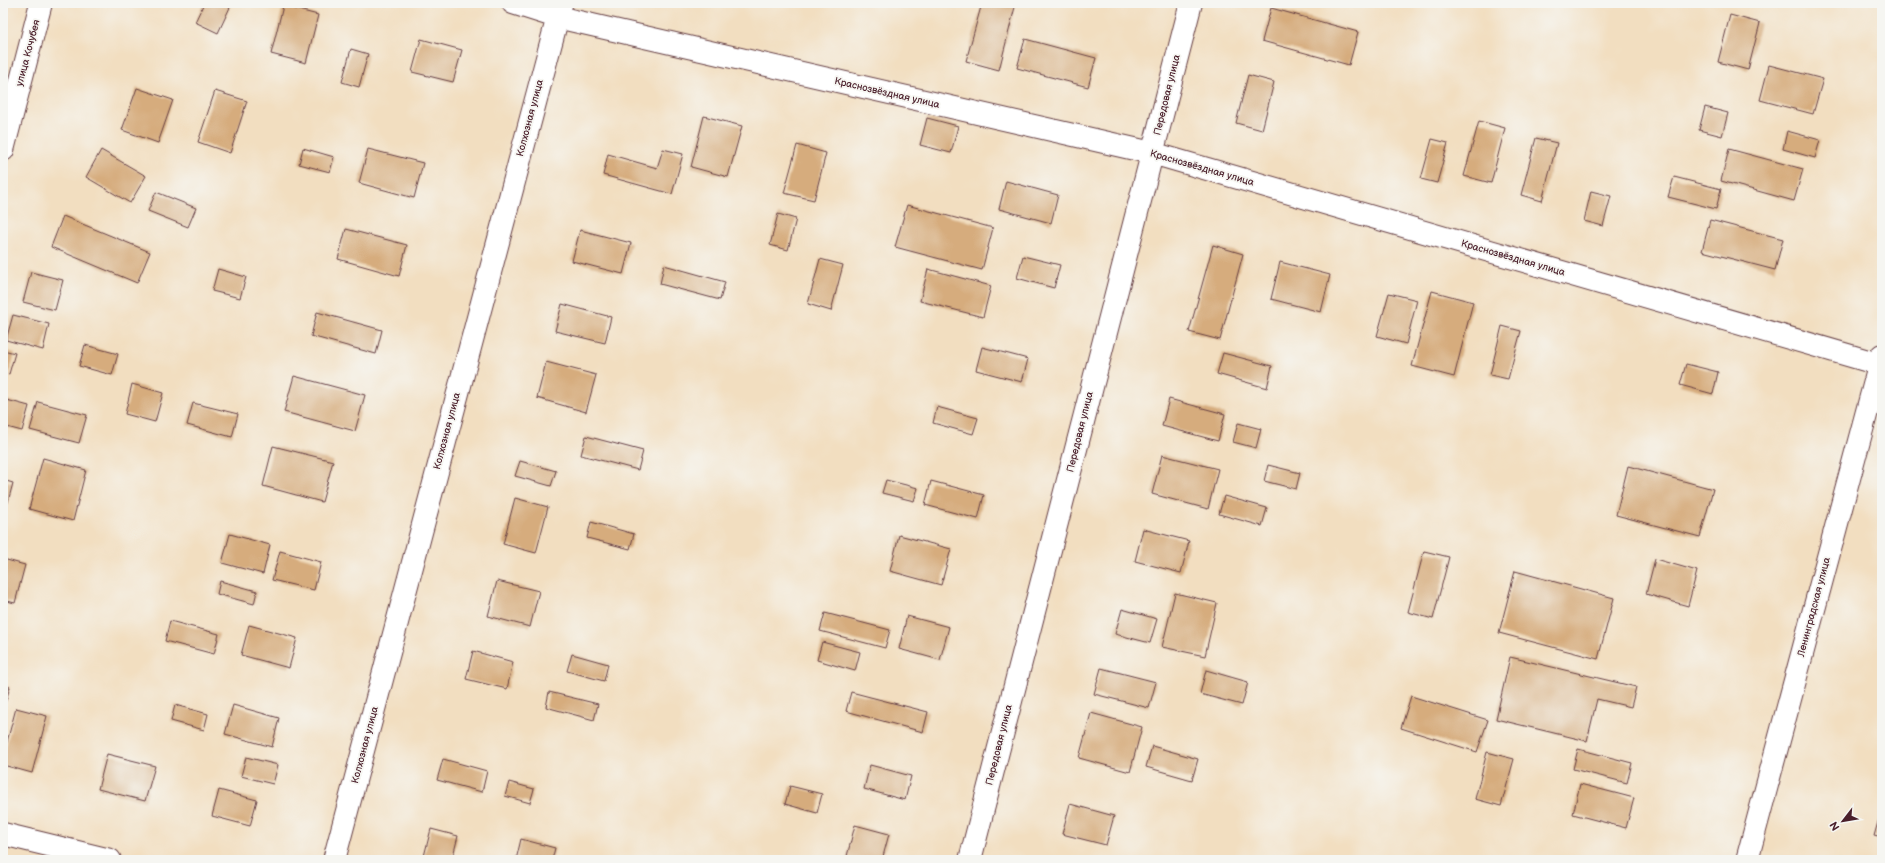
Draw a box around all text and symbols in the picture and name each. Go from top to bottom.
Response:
street label: улица Кочубея [13,18,43,88]
street label: Передовая улица [1151,53,1183,137]
street label: Краснозвёздная улица [833,75,941,111]
street label: Колхозная улица [514,78,546,158]
street label: Краснозвёздная улица [1149,147,1255,189]
street label: Краснозвёздная улица [1460,237,1566,279]
street label: Передовая улица [1064,390,1096,474]
street label: Колхозная улица [431,391,463,471]
street label: Ленинградская улица [1795,556,1833,659]
street label: Передовая улица [983,703,1015,787]
street label: Колхозная улица [349,705,381,785]
north arrow [1823,801,1863,841]
text: N [1827,819,1843,833]

